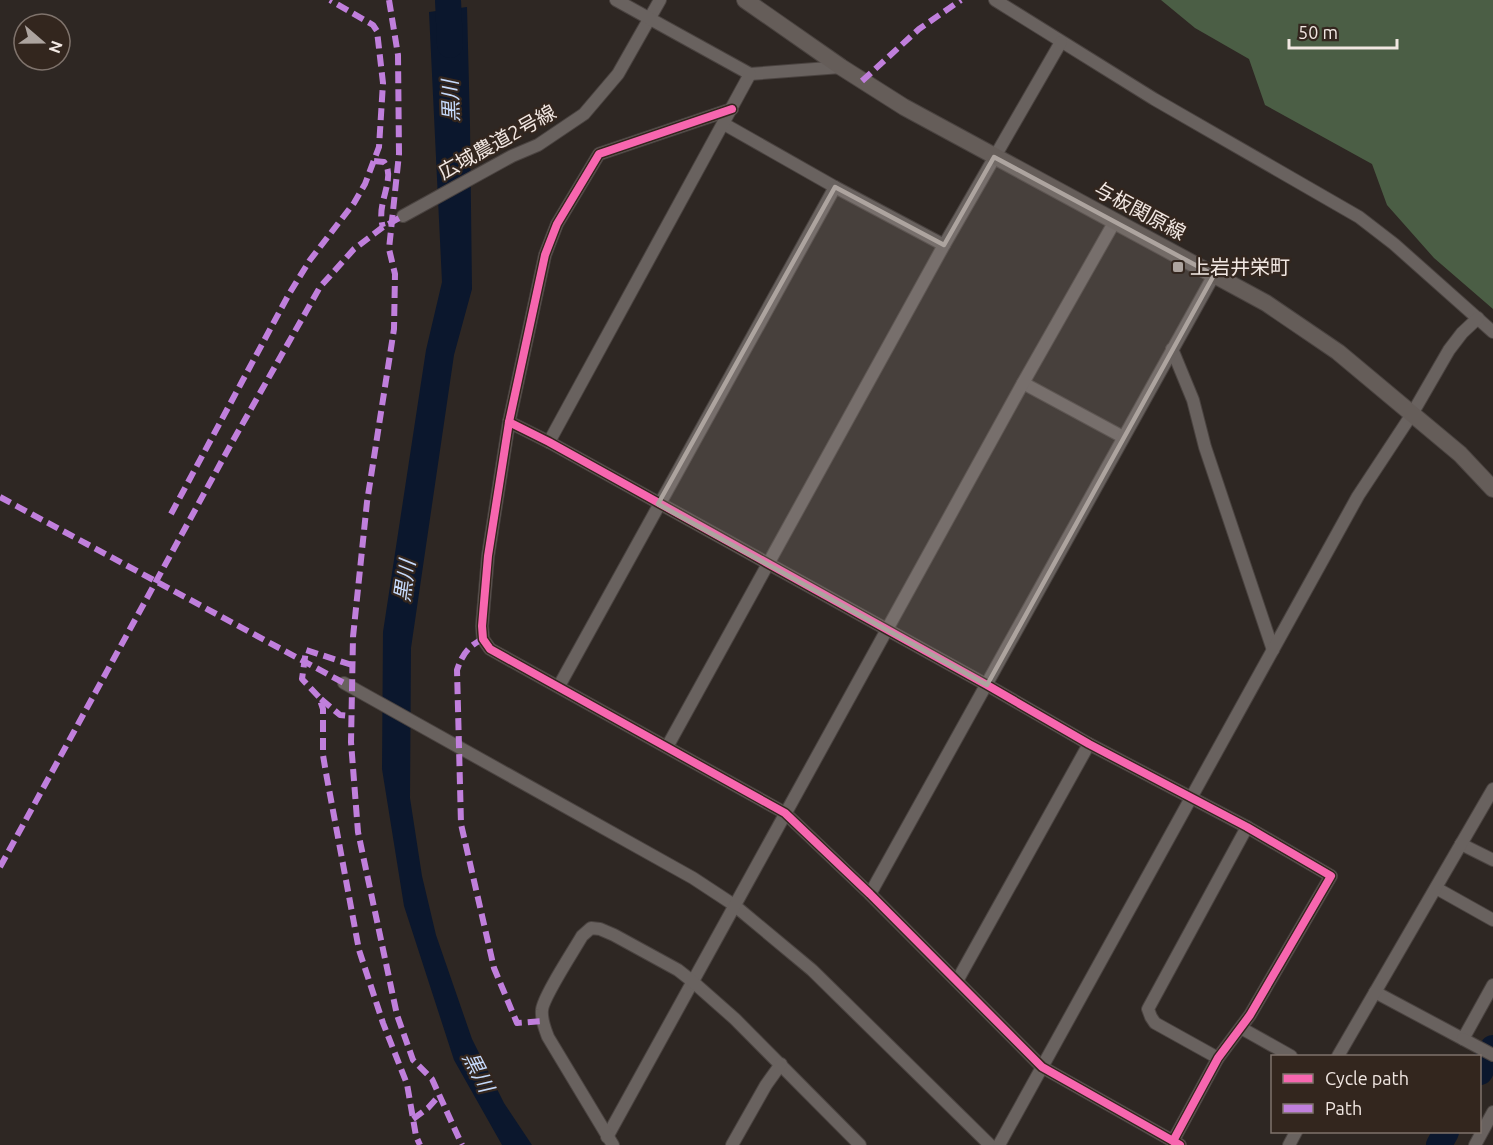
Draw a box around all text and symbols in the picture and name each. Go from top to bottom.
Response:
north arrow [12,12,72,72]
scale bar [1289,12,1397,50]
text: 50 m [1298,22,1338,42]
text: N [46,38,67,56]
water label: 黒川 [437,78,463,122]
street label: 広域農道2号線 [434,100,560,183]
street label: 与板関原線 [1091,177,1190,244]
place label: 上岩井栄町 [1190,255,1290,278]
marker: 上岩井栄町 [1171,260,1185,274]
water label: 黒川 [389,556,419,603]
water label: 黒川 [459,1047,500,1097]
legend [1271,1055,1481,1133]
text: Cycle path [1325,1068,1409,1088]
text: Path [1325,1098,1362,1118]

